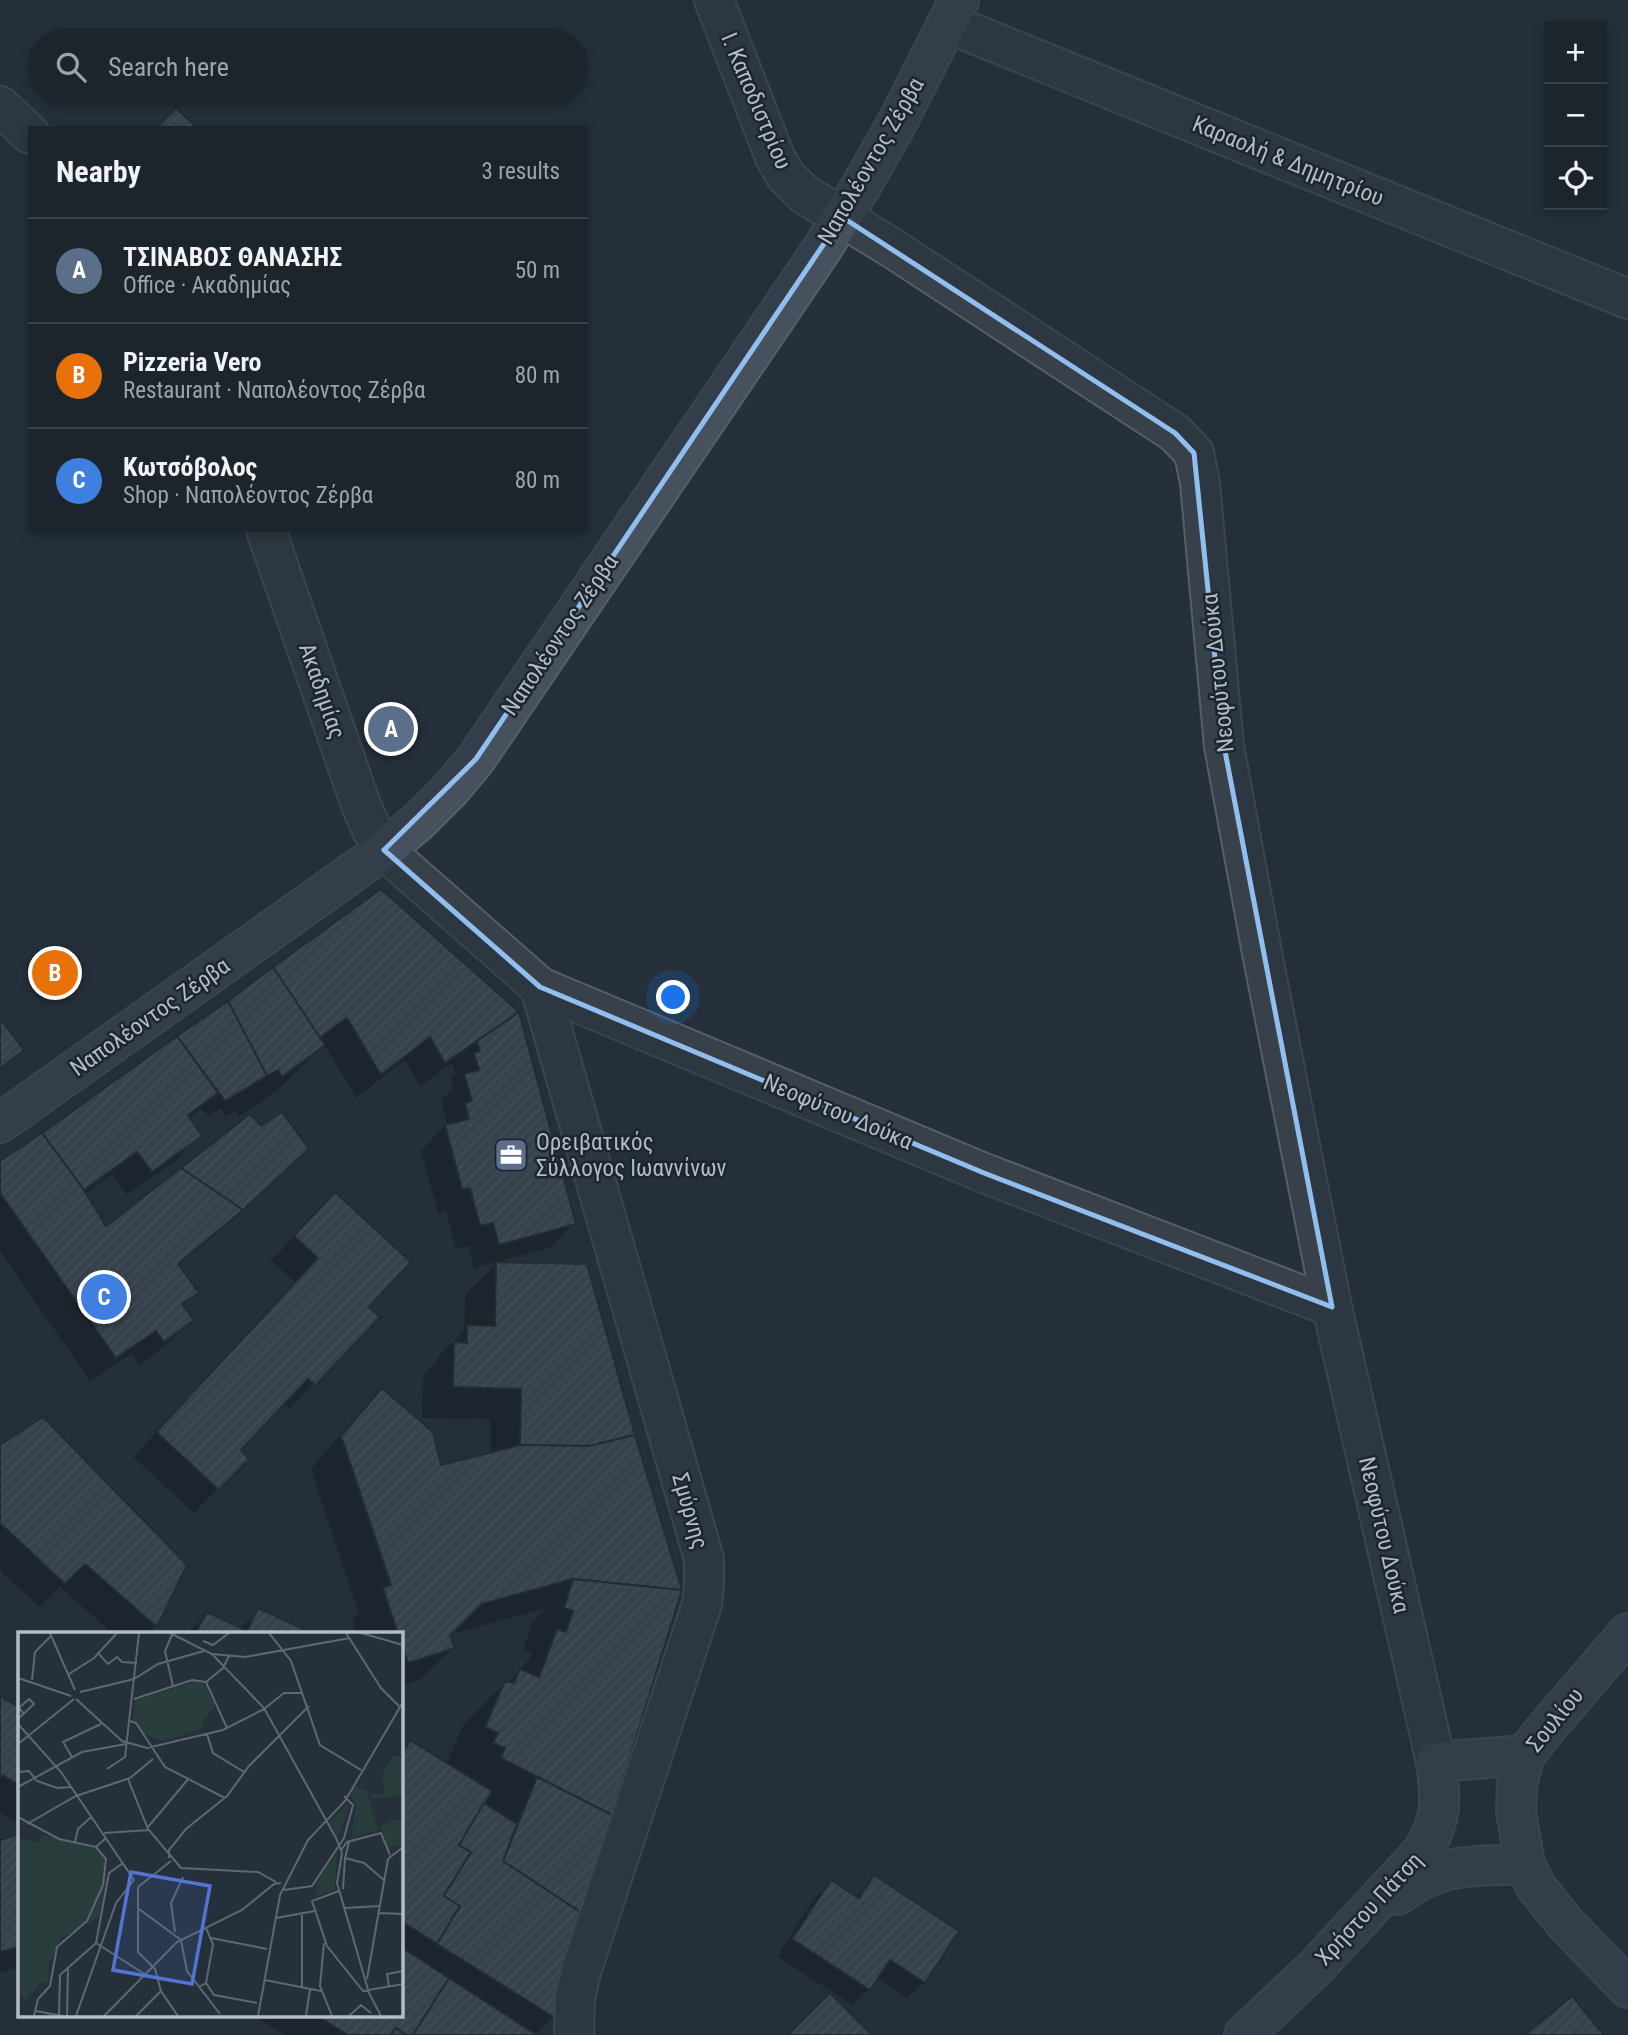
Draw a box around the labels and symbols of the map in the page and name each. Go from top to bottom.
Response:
street label: Ι. Καποδιστρίου [715,29,797,173]
street label: Ναπολέοντος Ζέρβα [812,73,930,249]
street label: Καραολή & Δημητρίου [1188,110,1388,212]
street label: Ναπολέοντος Ζέρβα [496,549,624,721]
street label: Νεοφύτου Δούκα [1196,592,1240,754]
street label: Ακαδημίας [293,640,351,742]
pin: A [368,703,414,755]
pin: B [32,947,78,999]
street label: Ναπολέοντος Ζέρβα [65,952,235,1082]
your location [656,980,690,1014]
street label: Νεοφύτου Δούκα [759,1068,917,1156]
place label: Ορειβατικός Σύλλογος Ιωαννίνων [536,1129,726,1182]
office icon: Ορειβατικός Σύλλογος Ιωαννίνων [492,1136,530,1174]
pin: C [81,1271,127,1323]
street label: Νεοφύτου Δούκα [1353,1454,1415,1616]
street label: Σμύρνης [666,1470,714,1552]
inset map [18,1632,402,2018]
street label: Σουλίου [1521,1682,1589,1758]
street label: Χρήστου Πάτση [1310,1847,1428,1971]

